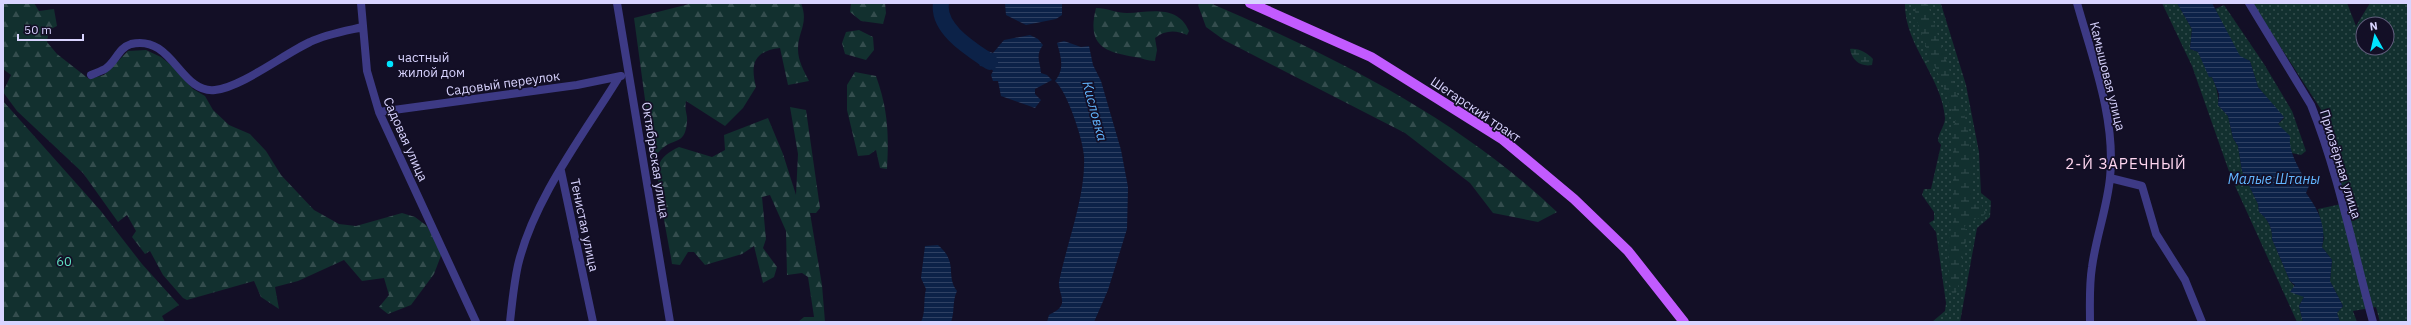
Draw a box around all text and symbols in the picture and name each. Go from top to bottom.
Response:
scale bar [18,16,83,42]
north arrow [2355,16,2395,56]
text: N [2369,19,2379,34]
street label: Камышовая улица [2086,20,2129,132]
text: 50 m [24,22,52,37]
place label: частный жилой дом [398,49,465,81]
marker: частный жилой дом [385,59,395,69]
street label: Садовый переулок [445,67,561,100]
street label: Шегарский тракт [1427,73,1524,146]
water label: Кисловка [1078,79,1112,143]
street label: Садовая улица [379,94,432,184]
street label: Октябрьская улица [638,101,673,219]
street label: Приозёрная улица [2316,108,2365,221]
district label: 2-Й ЗАРЕЧНЫЙ [2065,154,2187,173]
water label: Малые Штаны [2228,170,2320,188]
street label: Тенистая улица [566,177,603,273]
park label: 60 [56,253,72,270]

